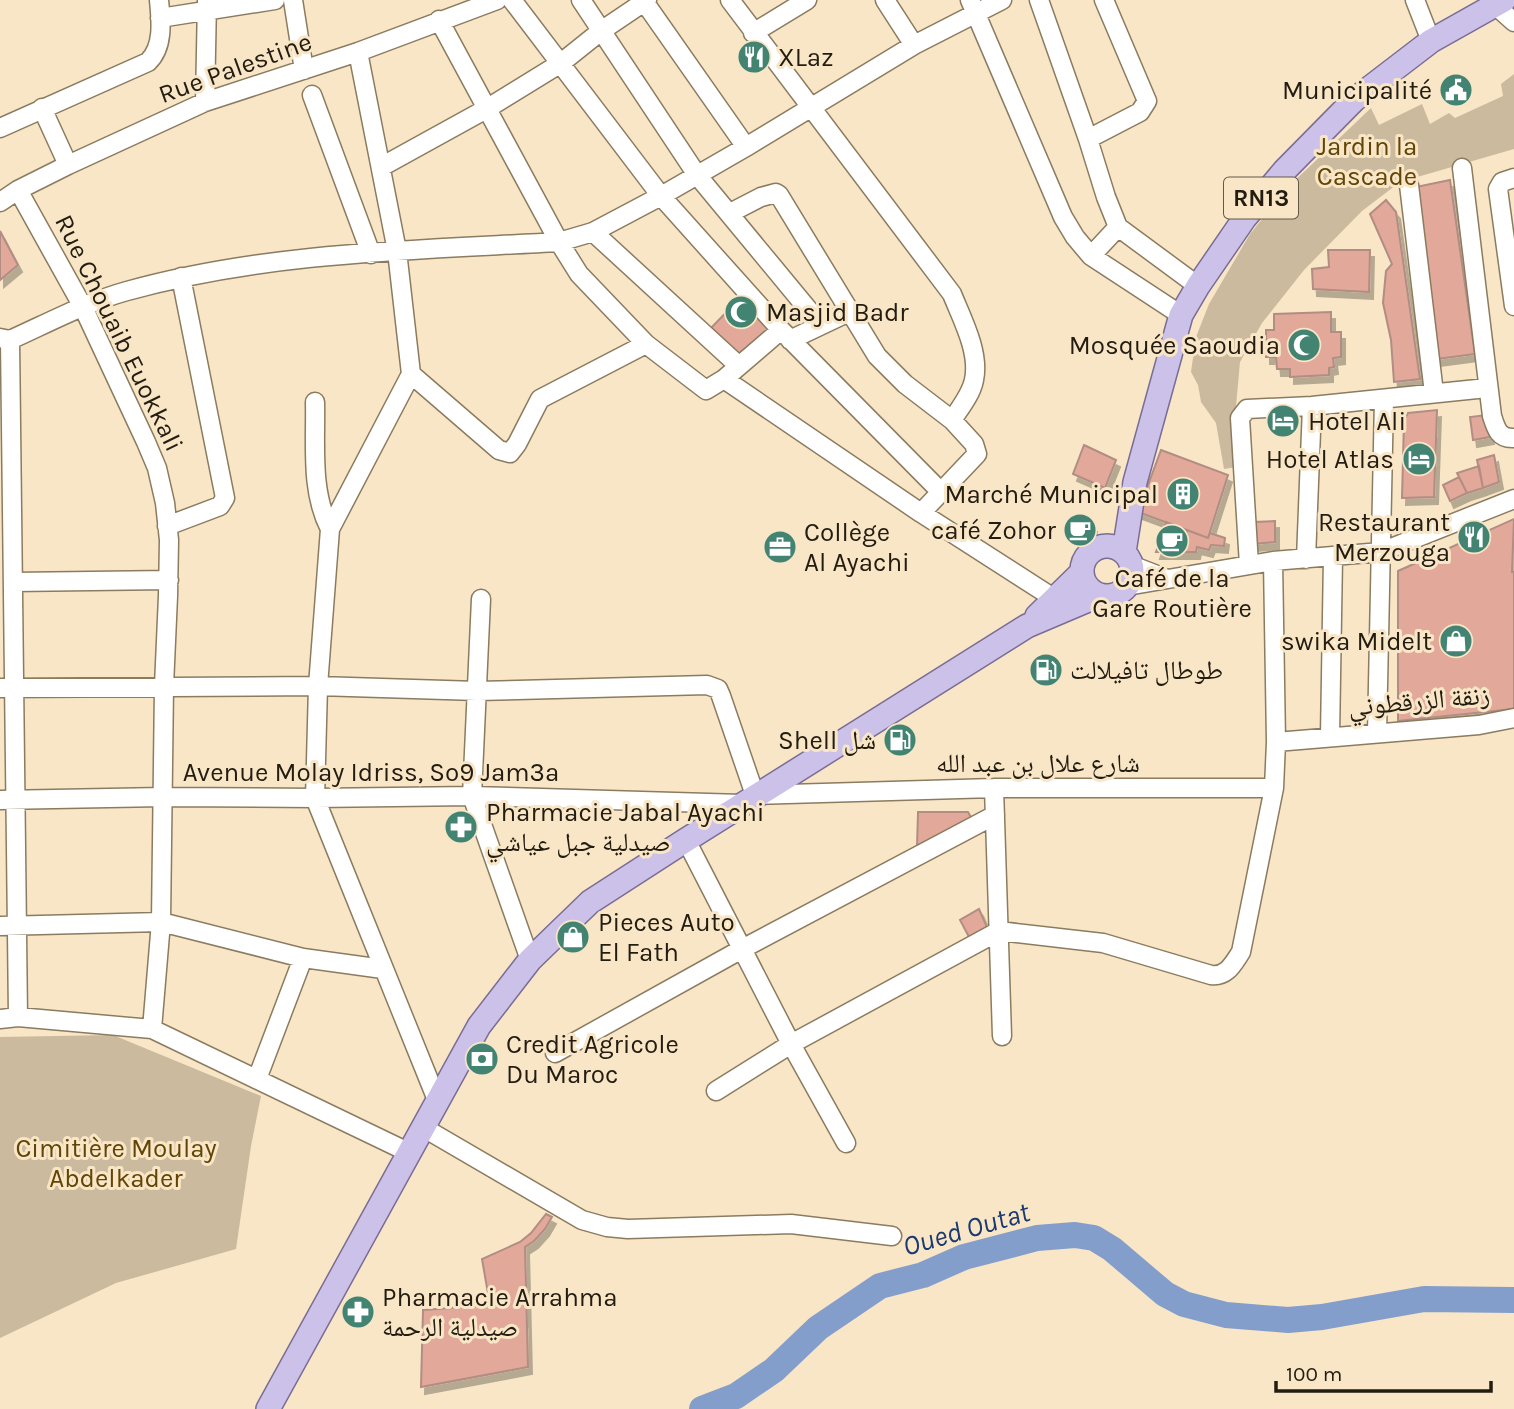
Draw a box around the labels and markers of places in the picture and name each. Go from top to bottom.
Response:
restaurant icon: XLaz [735,38,773,76]
place label: XLaz [778,42,833,73]
public building icon: Municipalité [1437,71,1475,109]
place label: Municipalité [1282,75,1432,106]
mosque icon: Masjid Badr [722,293,760,331]
place label: Masjid Badr [766,297,909,328]
mosque icon: Mosquée Saoudia [1285,326,1323,364]
place label: Mosquée Saoudia [1069,330,1280,361]
hotel icon: Hotel Ali [1264,402,1302,440]
place label: Hotel Ali [1308,406,1406,437]
hotel icon: Hotel Atlas [1400,440,1438,478]
place label: Hotel Atlas [1266,444,1394,475]
building icon: Marché Municipal [1164,475,1202,513]
place label: Marché Municipal [944,479,1158,510]
place label: Restaurant Merzouga [1318,507,1450,568]
cafe icon: café Zohor [1061,511,1099,549]
place label: café Zohor [931,515,1057,546]
place label: Collège Al Ayachi [804,517,910,578]
restaurant icon: Restaurant Merzouga [1455,518,1493,556]
cafe icon: Café de la Gare Routière [1153,522,1191,560]
office icon: Collège Al Ayachi [761,528,799,566]
place label: Café de la Gare Routière [1092,563,1252,624]
shop icon: swika Midelt [1437,622,1475,660]
place label: swika Midelt [1281,626,1432,657]
fuel station icon: طوطال تافيلالت [1027,651,1065,689]
place label: طوطال تافيلالت [1070,655,1223,686]
fuel station icon: Shell شل [881,721,919,759]
place label: Shell شل [778,725,876,756]
place label: Pharmacie Jabal Ayachi صيدلية جبل عياشي [486,797,765,862]
pharmacy icon: Pharmacie Jabal Ayachi صيدلية جبل عياشي [442,808,480,846]
place label: Pieces Auto El Fath [598,907,735,968]
shop icon: Pieces Auto El Fath [554,918,592,956]
place label: Credit Agricole Du Maroc [506,1029,679,1090]
bank icon: Credit Agricole Du Maroc [463,1040,501,1078]
place label: Pharmacie Arrahma صيدلية الرحمة [382,1282,618,1343]
pharmacy icon: Pharmacie Arrahma صيدلية الرحمة [339,1293,377,1331]

